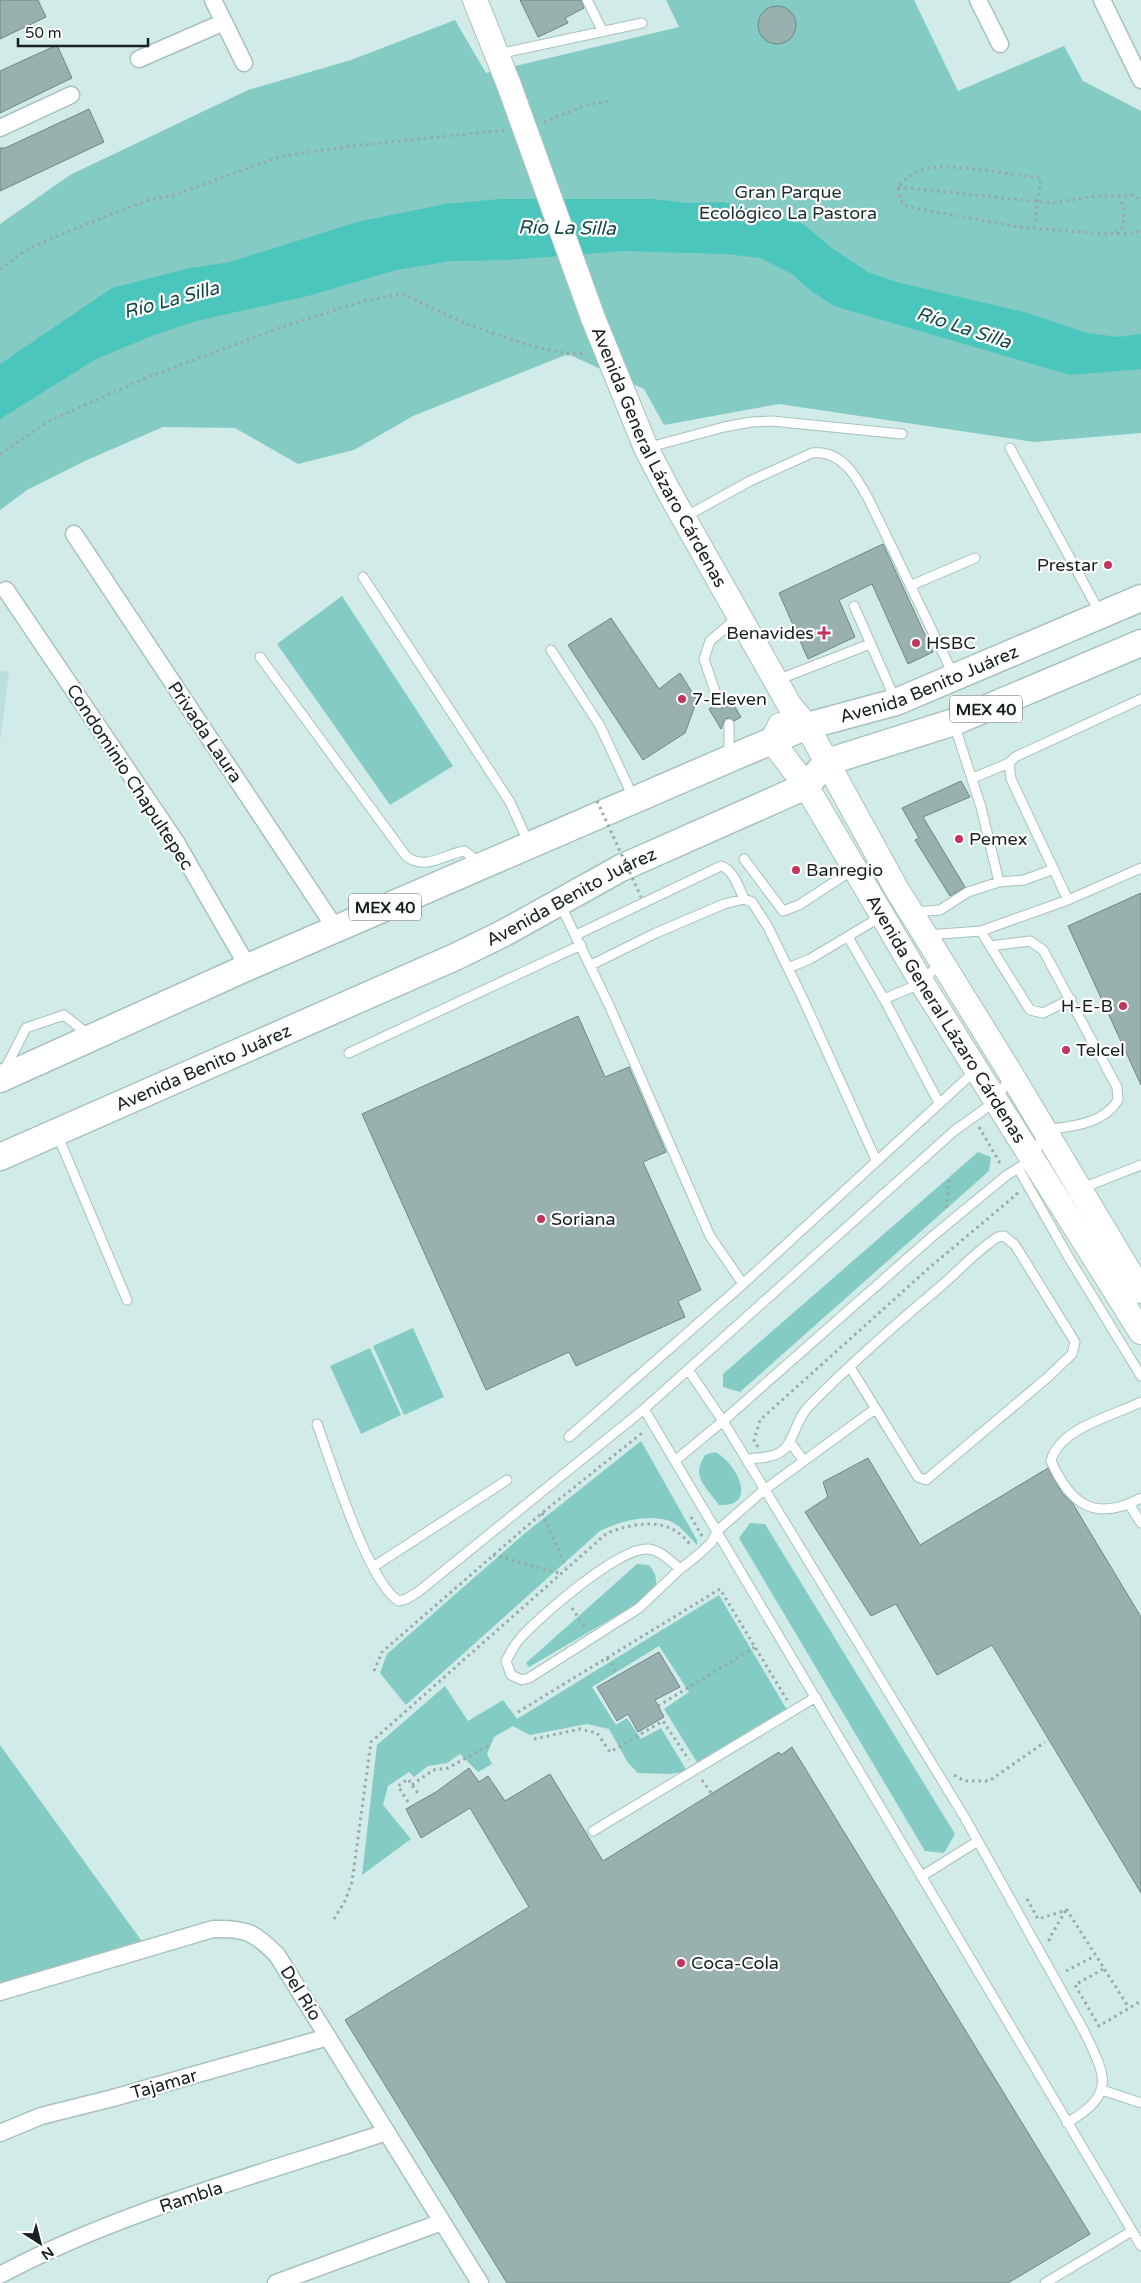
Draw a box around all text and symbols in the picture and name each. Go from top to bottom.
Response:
scale bar [18,15,148,47]
text: 50 m [25,24,62,42]
park label: Gran Parque Ecológico La Pastora [699,181,877,224]
water label: Río La Silla [518,216,617,240]
water label: Río La Silla [121,276,223,323]
water label: Río La Silla [914,302,1015,354]
street label: Avenida General Lázaro Cárdenas [587,323,732,591]
place label: Prestar [1037,554,1098,576]
marker: Prestar [1102,559,1114,571]
place label: Benavides [726,622,814,644]
marker: Benavides [818,627,830,639]
place label: HSBC [926,632,976,654]
marker: HSBC [910,637,922,649]
street label: Avenida Benito Juárez [837,640,1022,728]
street label: Privada Laura [163,677,247,787]
street label: Condominio Chapultepec [62,680,198,874]
place label: 7-Eleven [692,688,767,710]
marker: 7-Eleven [676,693,688,705]
road number: MEX 40 [950,696,1022,722]
place label: Pemex [969,828,1027,850]
marker: Pemex [953,833,965,845]
street label: Avenida Benito Juárez [483,843,660,951]
place label: Banregio [806,859,883,881]
marker: Banregio [790,864,802,876]
street label: Avenida General Lázaro Cárdenas [861,891,1031,1147]
road number: MEX 40 [349,894,421,920]
place label: H-E-B [1061,995,1113,1017]
marker: H-E-B [1117,1000,1129,1012]
street label: Avenida Benito Juárez [112,1019,295,1116]
place label: Telcel [1076,1039,1125,1061]
marker: Telcel [1060,1044,1072,1056]
place label: Soriana [551,1208,616,1230]
marker: Soriana [535,1213,547,1225]
place label: Coca-Cola [691,1952,779,1974]
marker: Coca-Cola [675,1957,687,1969]
street label: Del Río [276,1961,326,2025]
street label: Tajamar [128,2064,200,2104]
street label: Rambla [156,2176,226,2218]
north arrow [15,2218,65,2268]
text: N [38,2243,57,2263]

